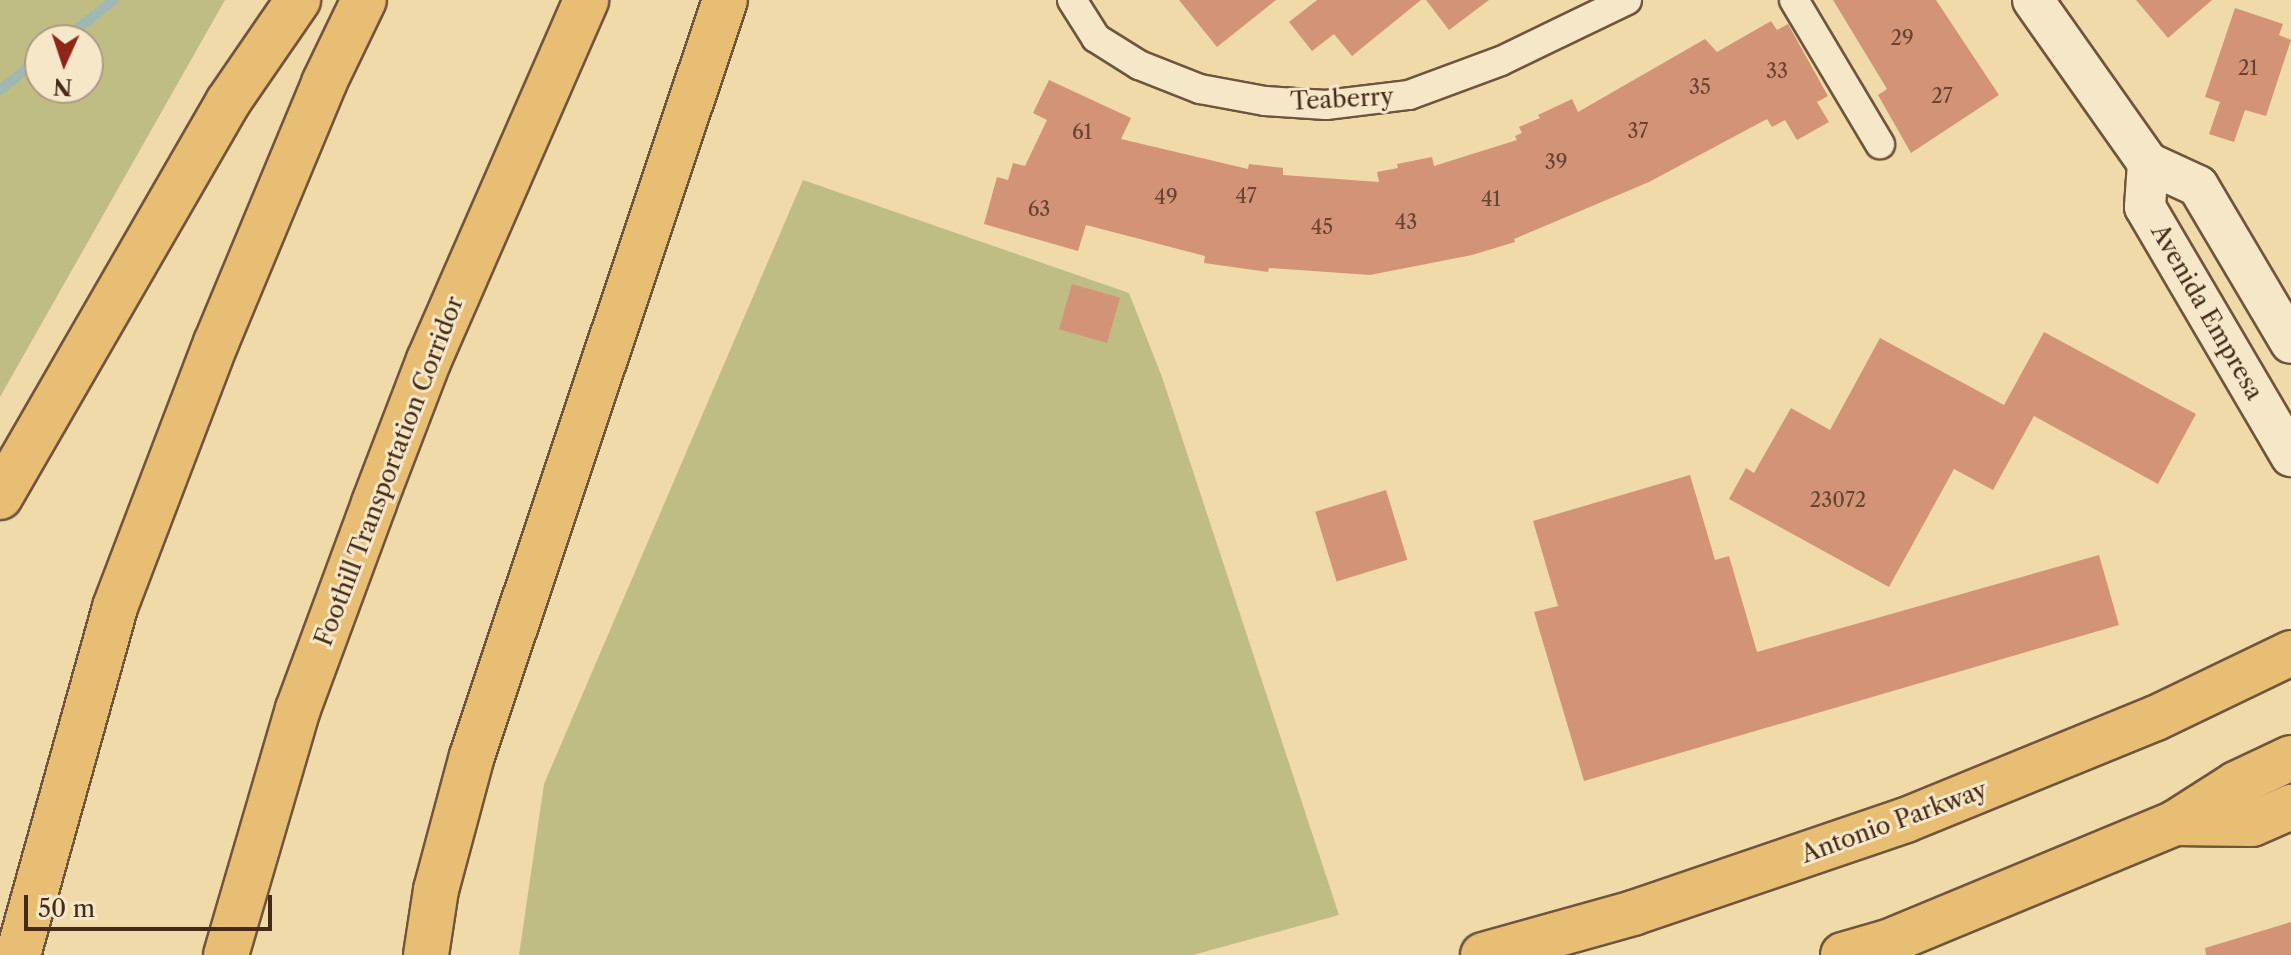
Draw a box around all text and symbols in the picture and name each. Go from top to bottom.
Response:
north arrow [24,24,104,104]
house number: 29 [1890,26,1914,50]
house number: 21 [2238,56,2258,80]
house number: 33 [1766,59,1788,83]
text: N [53,72,73,100]
house number: 35 [1689,75,1711,99]
street label: Teaberry [1290,82,1394,116]
house number: 27 [1931,84,1953,108]
house number: 37 [1628,119,1648,143]
house number: 61 [1072,120,1092,144]
house number: 39 [1545,150,1567,174]
house number: 47 [1235,184,1257,208]
house number: 49 [1154,185,1178,209]
house number: 41 [1481,187,1501,211]
house number: 63 [1028,197,1050,221]
house number: 43 [1395,210,1417,234]
house number: 45 [1311,215,1333,239]
street label: Avenida Empresa [2145,219,2269,405]
street label: Foothill Transportation Corridor [309,292,469,650]
house number: 23072 [1810,488,1866,512]
street label: Antonio Parkway [1797,775,1991,869]
scale bar [28,879,276,929]
text: 50 m [38,894,95,923]

